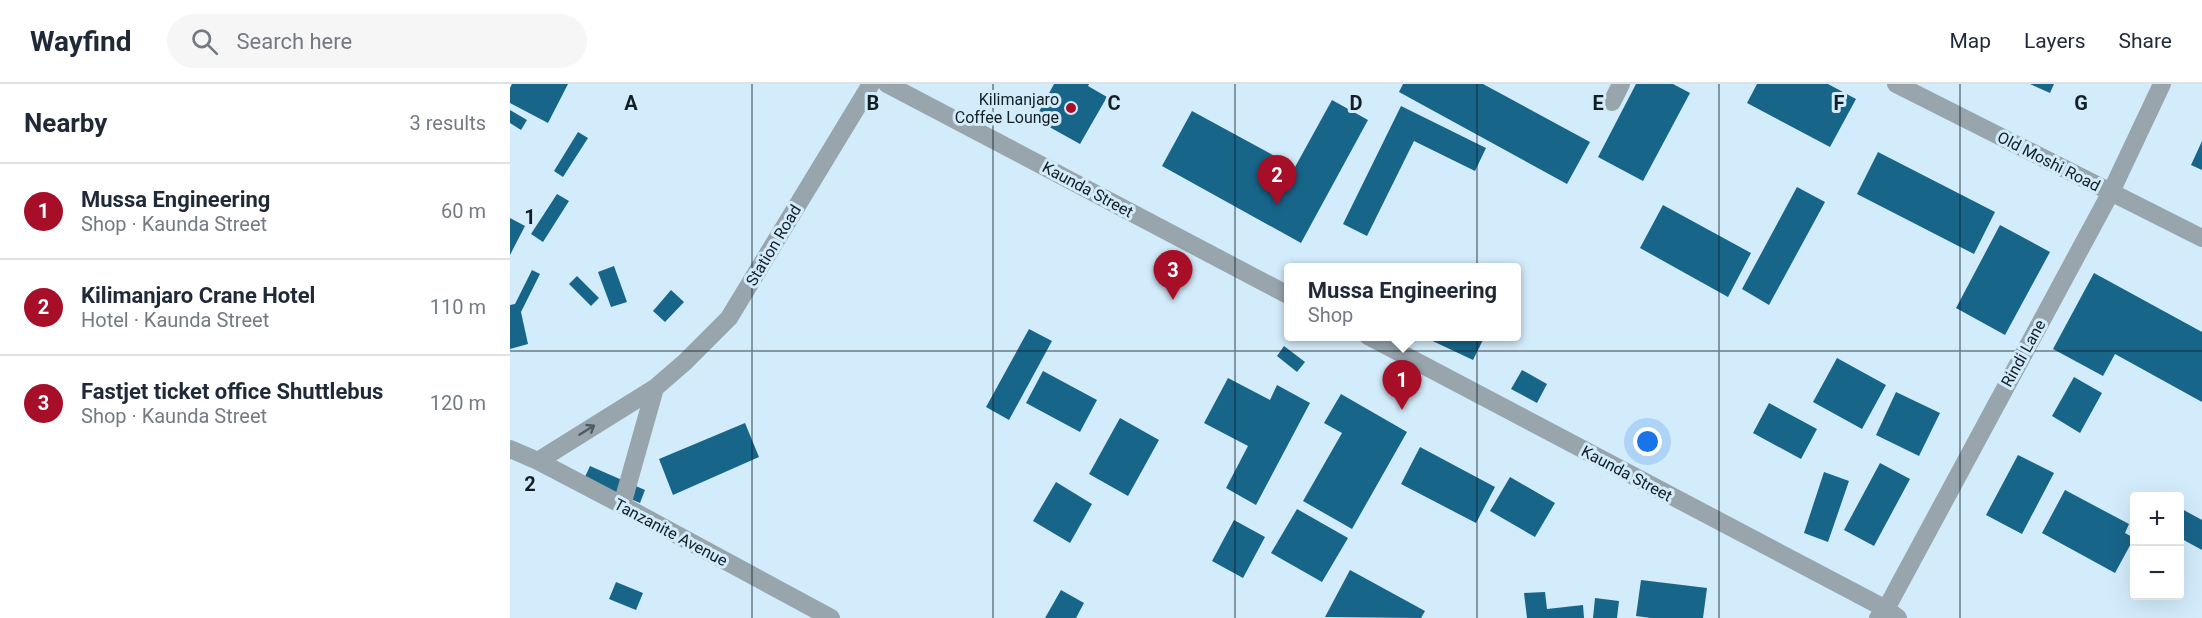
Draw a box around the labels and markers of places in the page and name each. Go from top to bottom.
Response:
place label: Kilimanjaro Coffee Lounge [955,90,1059,127]
marker: Kilimanjaro Coffee Lounge [1064,101,1078,115]
pin: 2 [1258,156,1296,205]
pin: 3 [1154,250,1192,300]
pin: 1 [1382,360,1422,410]

